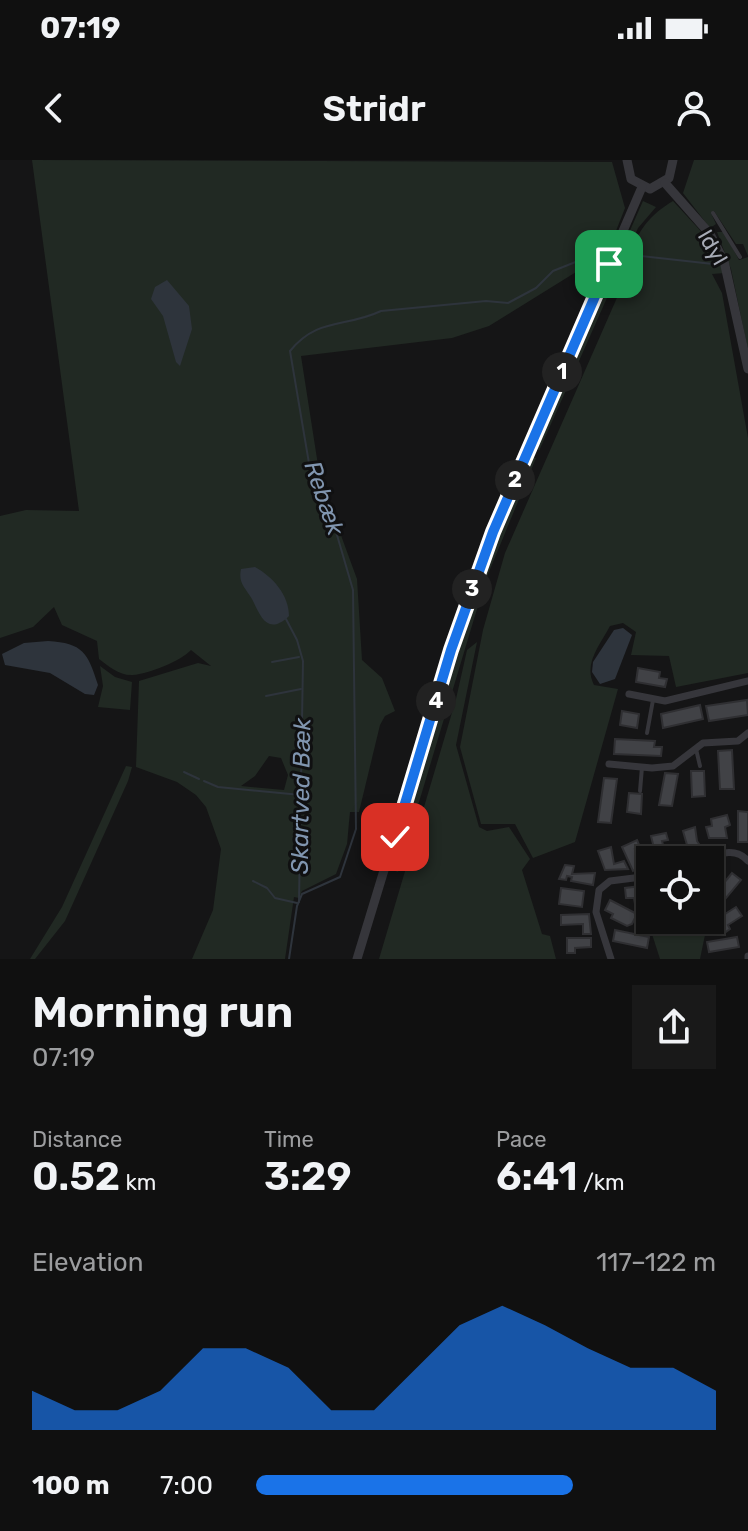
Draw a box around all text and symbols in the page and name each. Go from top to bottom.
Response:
text: 07:19 [40,10,121,46]
icon: back [32,86,76,130]
icon: person [672,86,716,130]
text: Stridr [322,87,426,130]
street label: Idyl [692,225,733,270]
pin [575,230,643,298]
icon: arrive [587,242,631,286]
pin: 1 [542,352,582,392]
text: 1 [557,358,567,385]
water label: Rebæk [298,457,350,540]
pin: 2 [495,460,535,500]
text: 2 [508,466,522,493]
pin: 3 [452,569,492,609]
text: 3 [465,575,479,602]
pin: 4 [416,681,456,721]
text: 4 [428,687,444,714]
water label: Skartved Bæk [286,717,316,874]
pin [361,803,429,871]
icon: check [373,815,417,859]
map controls [636,846,724,934]
button: locate [636,846,724,934]
button: share [632,985,716,1069]
text: Morning run [32,986,293,1038]
text: 07:19 [32,1042,95,1073]
text: Distance [32,1126,122,1153]
text: Time [264,1126,314,1153]
text: Pace [496,1126,547,1153]
text: 0.52 [32,1153,120,1200]
text: 3:29 [264,1153,352,1200]
text: 6:41 [496,1153,578,1200]
text: km [120,1169,156,1196]
text: /km [578,1169,625,1196]
text: Elevation [32,1247,143,1278]
text: 117–122 m [596,1247,716,1278]
text: 100 m [32,1470,110,1501]
text: 7:00 [160,1470,213,1501]

